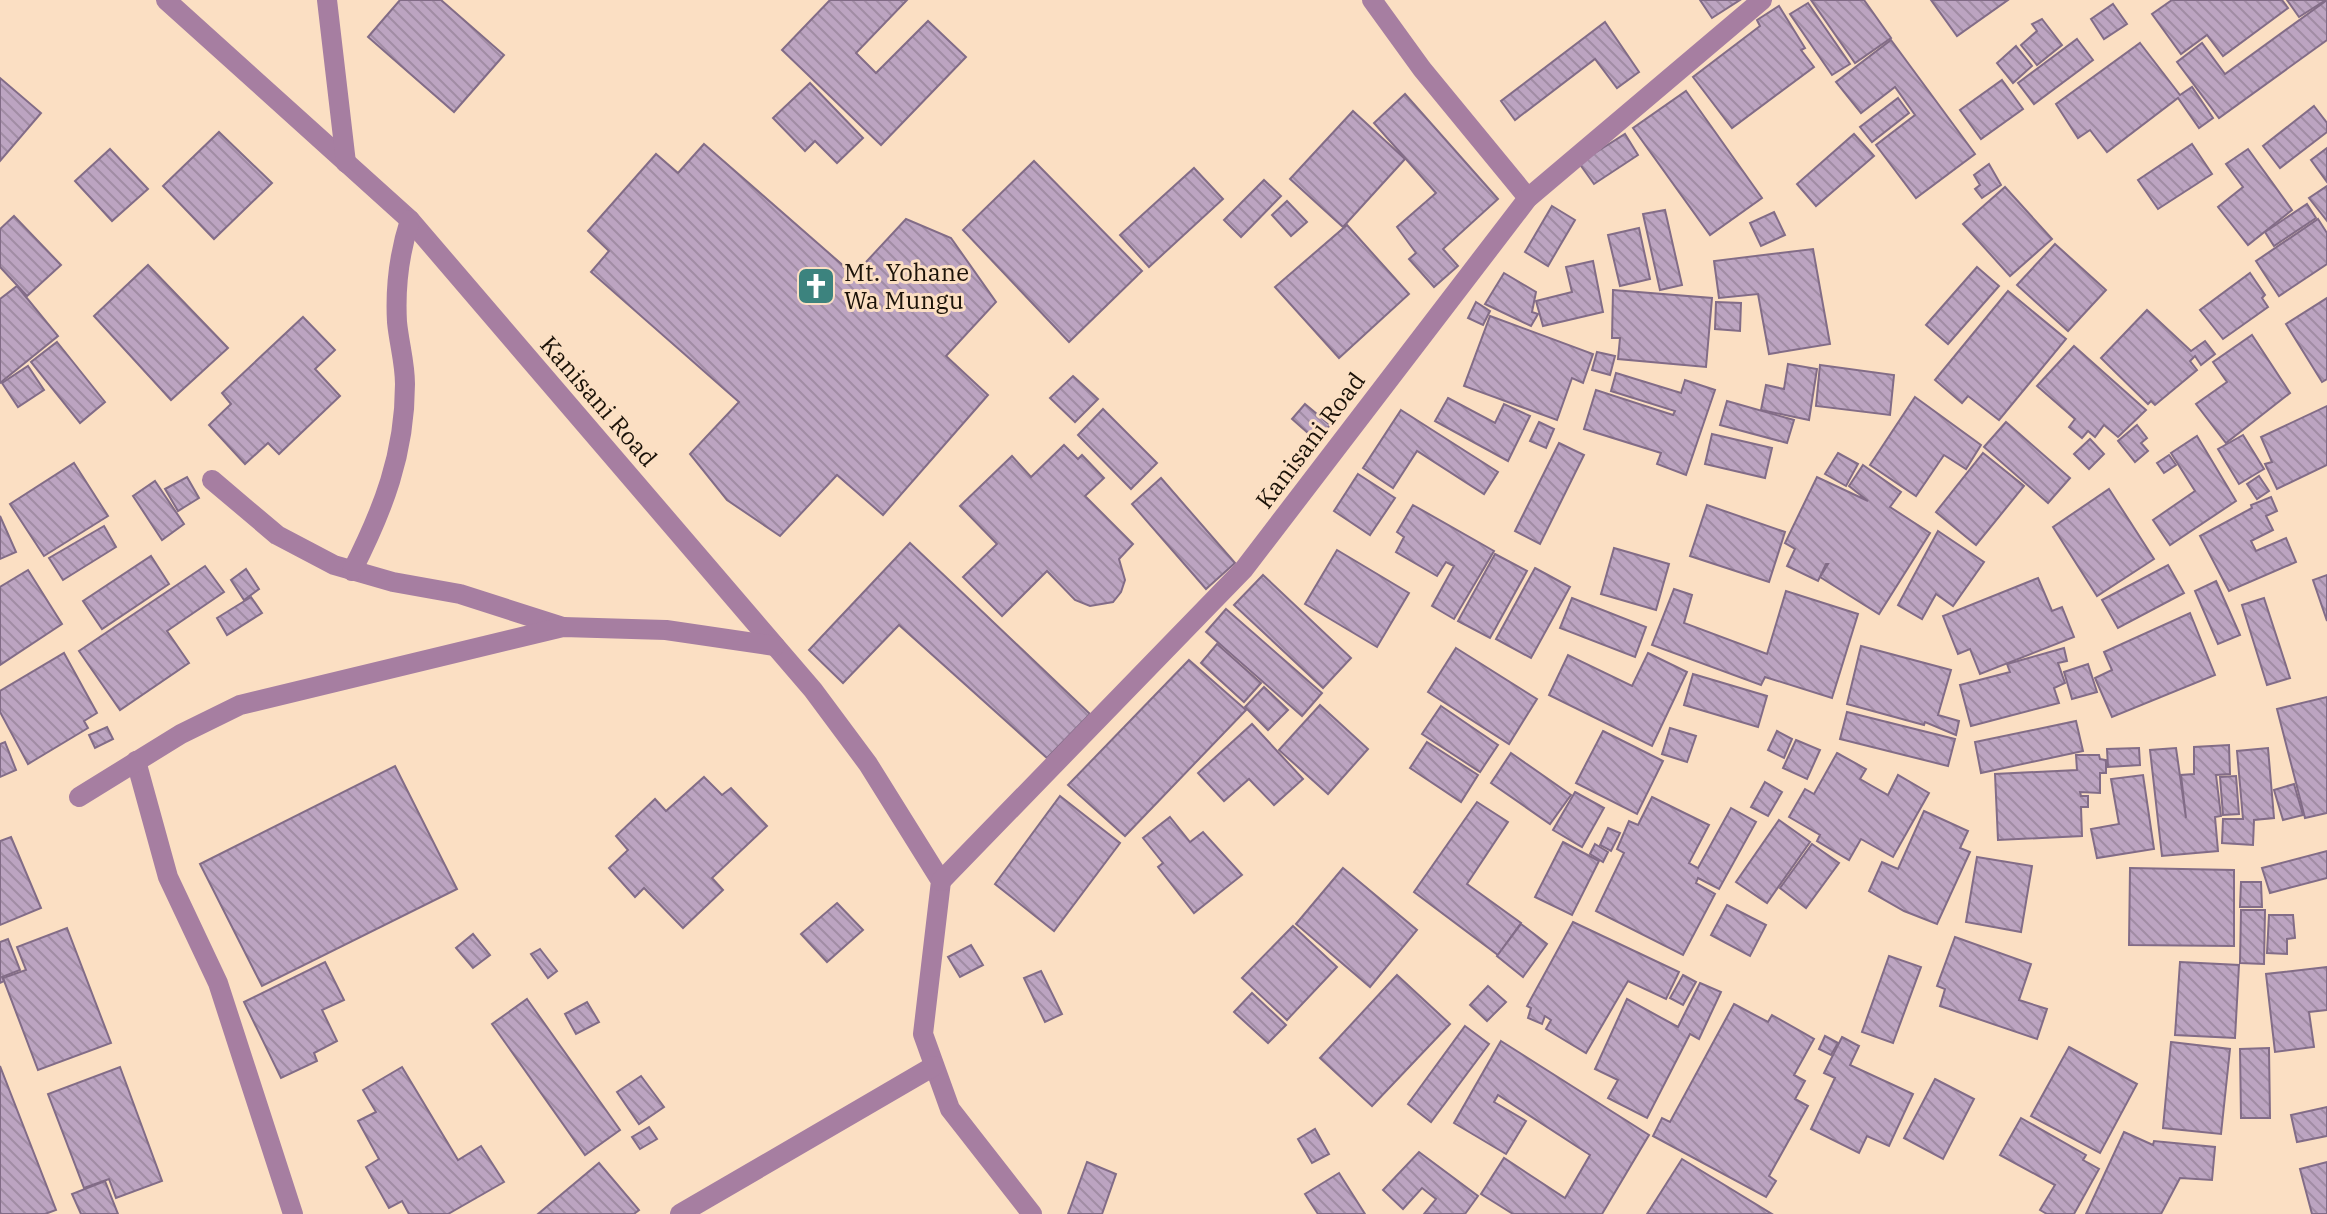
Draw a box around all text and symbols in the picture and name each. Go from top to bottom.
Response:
place label: Mt. Yohane Wa Mungu [844,256,969,316]
church icon: Mt. Yohane Wa Mungu [795,265,837,307]
street label: Kanisani Road [533,329,665,473]
street label: Kanisani Road [1248,365,1372,515]

